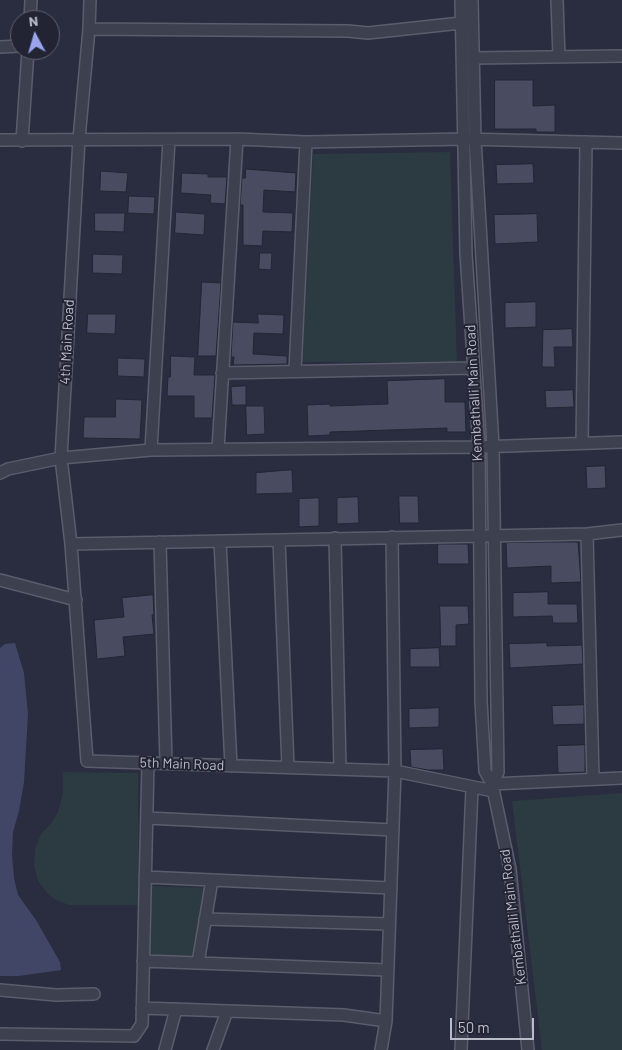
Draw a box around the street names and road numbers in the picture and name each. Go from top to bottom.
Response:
street label: 4th Main Road [56,299,78,385]
street label: Kembathalli Main Road [462,324,486,462]
street label: 5th Main Road [139,754,225,774]
street label: Kembathalli Main Road [496,848,530,986]

